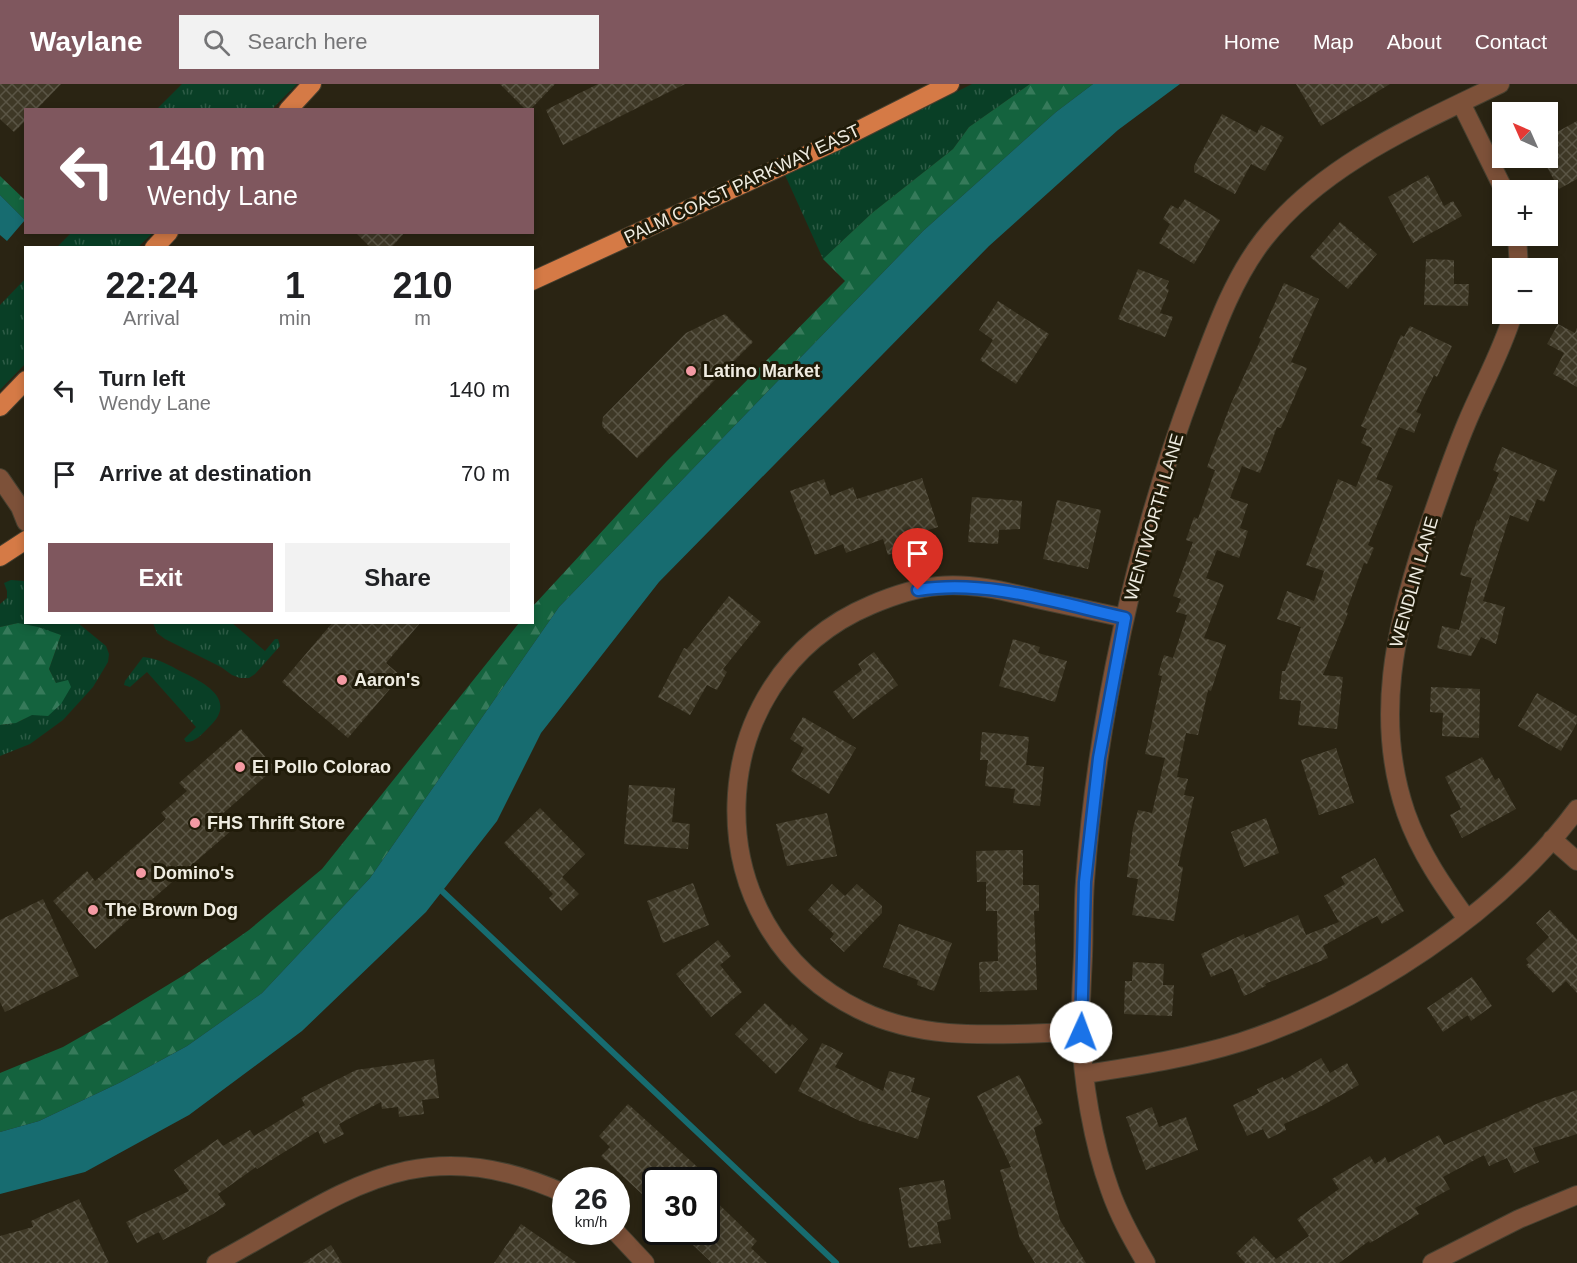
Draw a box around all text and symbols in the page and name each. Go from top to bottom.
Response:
search box [179,15,599,69]
text: Waylane [30,26,143,57]
icon: search [200,26,233,59]
text: Search here [248,29,367,54]
text: Home [1224,30,1280,53]
text: Map [1313,30,1354,53]
text: About [1387,30,1442,53]
text: Contact [1475,30,1547,53]
north arrow [1492,102,1558,168]
map controls [1492,102,1558,324]
street label: PALM COAST PARKWAY EAST [621,120,863,248]
icon: left [48,132,126,210]
text: 140 m [147,132,266,179]
button: + [1492,180,1558,246]
text: Wendy Lane [147,181,298,211]
button: − [1492,258,1558,324]
text: 22:24 [105,265,197,306]
text: 1 [285,265,305,306]
text: 210 [392,265,453,306]
text: Arrival [123,307,180,329]
text: min [279,307,311,329]
text: m [414,307,431,329]
place label: Latino Market [703,361,820,381]
marker: Latino Market [684,364,698,378]
text: Turn left [99,366,185,391]
icon: left [48,374,81,407]
text: 140 m [449,377,510,402]
text: Wendy Lane [99,392,211,414]
street label: WENTWORTH LANE [1121,431,1187,603]
icon: arrive [48,458,81,491]
text: Arrive at destination [99,461,312,486]
text: 70 m [461,461,510,486]
street label: WENDLIN LANE [1386,514,1442,650]
pin [892,528,943,590]
icon: arrive [901,537,934,570]
button: Exit [48,543,273,612]
button: Share [285,543,510,612]
place label: Aaron's [354,670,420,690]
marker: Aaron's [335,673,349,687]
place label: El Pollo Colorao [252,757,391,777]
marker: El Pollo Colorao [233,760,247,774]
place label: FHS Thrift Store [207,813,345,833]
marker: FHS Thrift Store [188,816,202,830]
place label: Domino's [153,863,234,883]
marker: Domino's [134,866,148,880]
place label: The Brown Dog [105,900,238,920]
marker: The Brown Dog [86,903,100,917]
position arrow [1049,1000,1113,1064]
speed limit sign: 30 [642,1167,720,1245]
text: 26 [574,1182,608,1215]
text: km/h [575,1213,607,1230]

